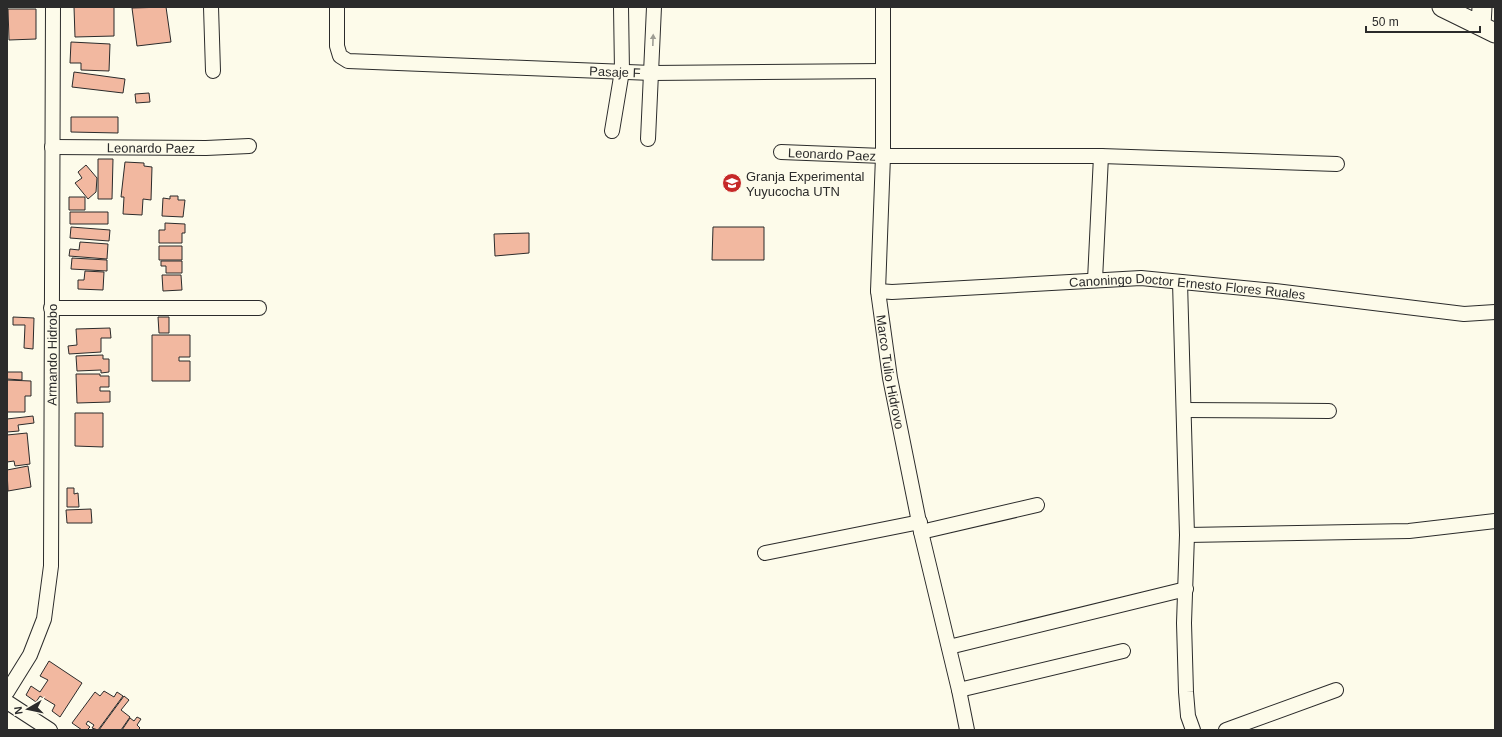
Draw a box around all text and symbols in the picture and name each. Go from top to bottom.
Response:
scale bar [1366,8,1480,34]
text: 50 m [1372,15,1399,29]
one-way arrow [650,33,656,46]
street label: Pasaje F [589,64,641,81]
street label: Leonardo Paez [107,140,195,156]
street label: Leonardo Paez [788,145,876,164]
place label: Granja Experimental Yuyucocha UTN [746,169,865,199]
school or university icon: Granja Experimental Yuyucocha UTN [721,172,743,194]
street label: Canoningo Doctor Ernesto Flores Ruales [1069,271,1307,303]
street label: Armando Hidrobo [45,304,60,406]
street label: Marco Tulio Hidrovo [873,314,907,431]
north arrow [8,689,48,729]
text: N [12,706,25,715]

